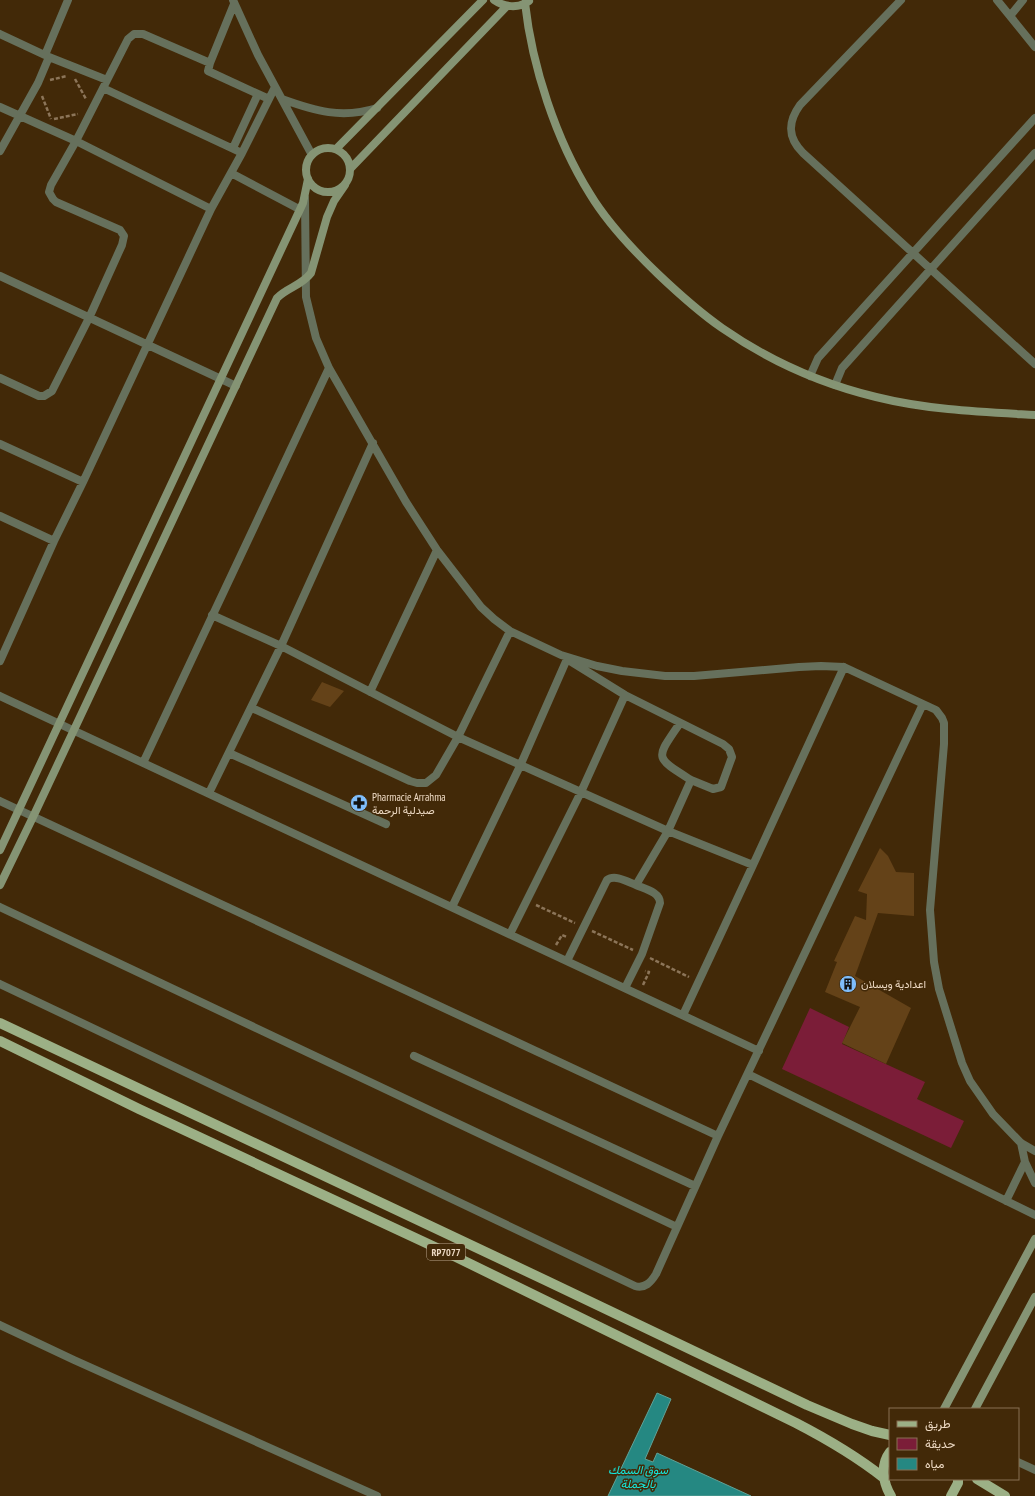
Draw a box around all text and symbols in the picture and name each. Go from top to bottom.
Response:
place label: Pharmacie Arrahma صيدلية الرحمة [372,790,446,817]
pharmacy icon: Pharmacie Arrahma صيدلية الرحمة [349,793,369,813]
building icon: اعدادية ويسلان [838,974,858,994]
place label: اعدادية ويسلان [861,977,926,991]
road number: RP7077 [427,1244,465,1260]
legend [889,1408,1019,1480]
text: طريق [925,1416,951,1432]
text: حديقة [925,1436,955,1451]
text: مياه [925,1456,944,1471]
water label: سوق السمك بالجملة [608,1462,668,1491]

